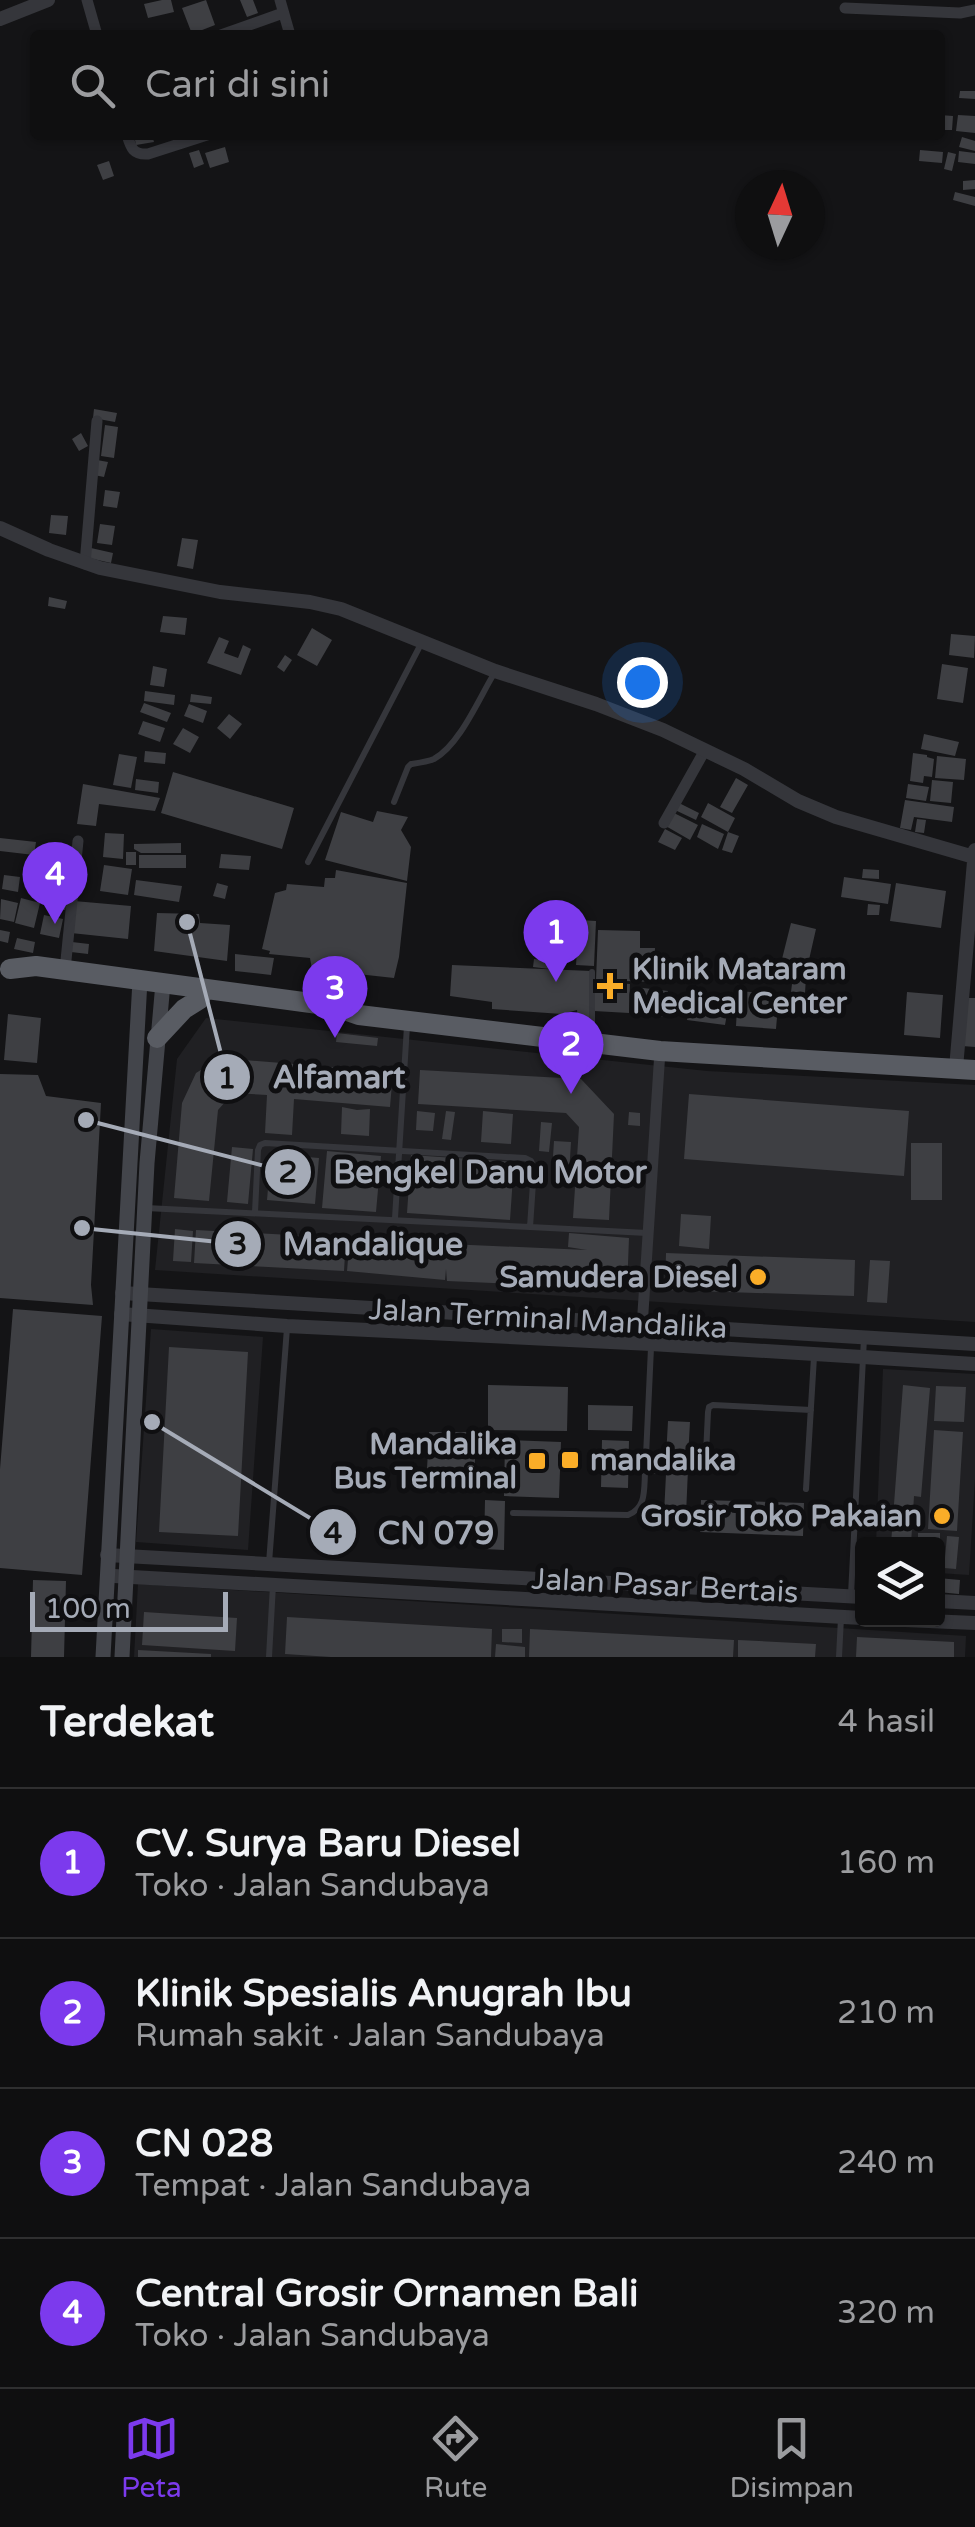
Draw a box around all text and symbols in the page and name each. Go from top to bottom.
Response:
search box [30,30,945,140]
icon: search [65,58,120,113]
text: Cari di sini [145,62,330,108]
north arrow [735,170,825,260]
your location [617,657,668,708]
pin: 4 [22,842,88,924]
pin: 1 [524,900,588,982]
place label: Klinik Mataram Medical Center [632,951,848,1022]
pin: 3 [302,956,368,1038]
marker: Klinik Mataram Medical Center [597,973,623,999]
pin: 2 [538,1012,604,1094]
callout: Alfamart [202,1046,425,1108]
text: Alfamart [272,1059,406,1097]
text: 1 [218,1060,236,1097]
callout: Bengkel Danu Motor [263,1141,667,1203]
text: 2 [279,1154,297,1191]
text: Bengkel Danu Motor [333,1154,648,1192]
callout: Mandalique [213,1213,483,1275]
text: 3 [229,1226,247,1263]
text: Mandalique [283,1226,463,1264]
place label: Samudera Diesel [499,1259,738,1296]
marker: Samudera Diesel [747,1266,769,1288]
street label: Jalan Terminal Mandalika [368,1291,728,1347]
place label: Mandalika Bus Terminal [334,1426,517,1497]
place label: mandalika [590,1442,736,1479]
marker: mandalika [559,1449,581,1471]
marker: Mandalika Bus Terminal [526,1450,548,1472]
place label: Grosir Toko Pakaian [640,1498,922,1535]
callout: CN 079 [308,1501,515,1563]
marker: Grosir Toko Pakaian [931,1505,953,1527]
text: 4 [324,1515,343,1552]
text: CN 079 [378,1515,494,1553]
map controls [855,1537,945,1627]
button: layers [855,1537,945,1627]
street label: Jalan Pasar Bertais [531,1561,799,1611]
scale bar [30,1587,228,1632]
text: 100 m [45,1592,131,1626]
text: Terdekat [40,1697,214,1748]
text: 4 hasil [838,1703,935,1741]
text: CV. Surya Baru Diesel [135,1821,521,1867]
text: 1 [62,1844,83,1882]
text: 160 m [837,1844,935,1882]
text: Toko · Jalan Sandubaya [135,1867,490,1905]
text: Klinik Spesialis Anugrah Ibu [135,1971,632,2017]
text: 2 [62,1994,83,2032]
text: 210 m [837,1994,935,2032]
text: Rumah sakit · Jalan Sandubaya [135,2017,605,2055]
text: CN 028 [135,2121,273,2167]
text: 3 [62,2144,83,2182]
text: 240 m [837,2144,935,2182]
text: Tempat · Jalan Sandubaya [135,2167,531,2205]
text: Central Grosir Ornamen Bali [135,2271,638,2317]
text: 4 [62,2294,83,2332]
text: 320 m [837,2294,935,2332]
text: Toko · Jalan Sandubaya [135,2317,490,2355]
tab: Peta [121,2411,182,2505]
tab: Rute [424,2411,487,2505]
tab: Disimpan [730,2411,854,2505]

